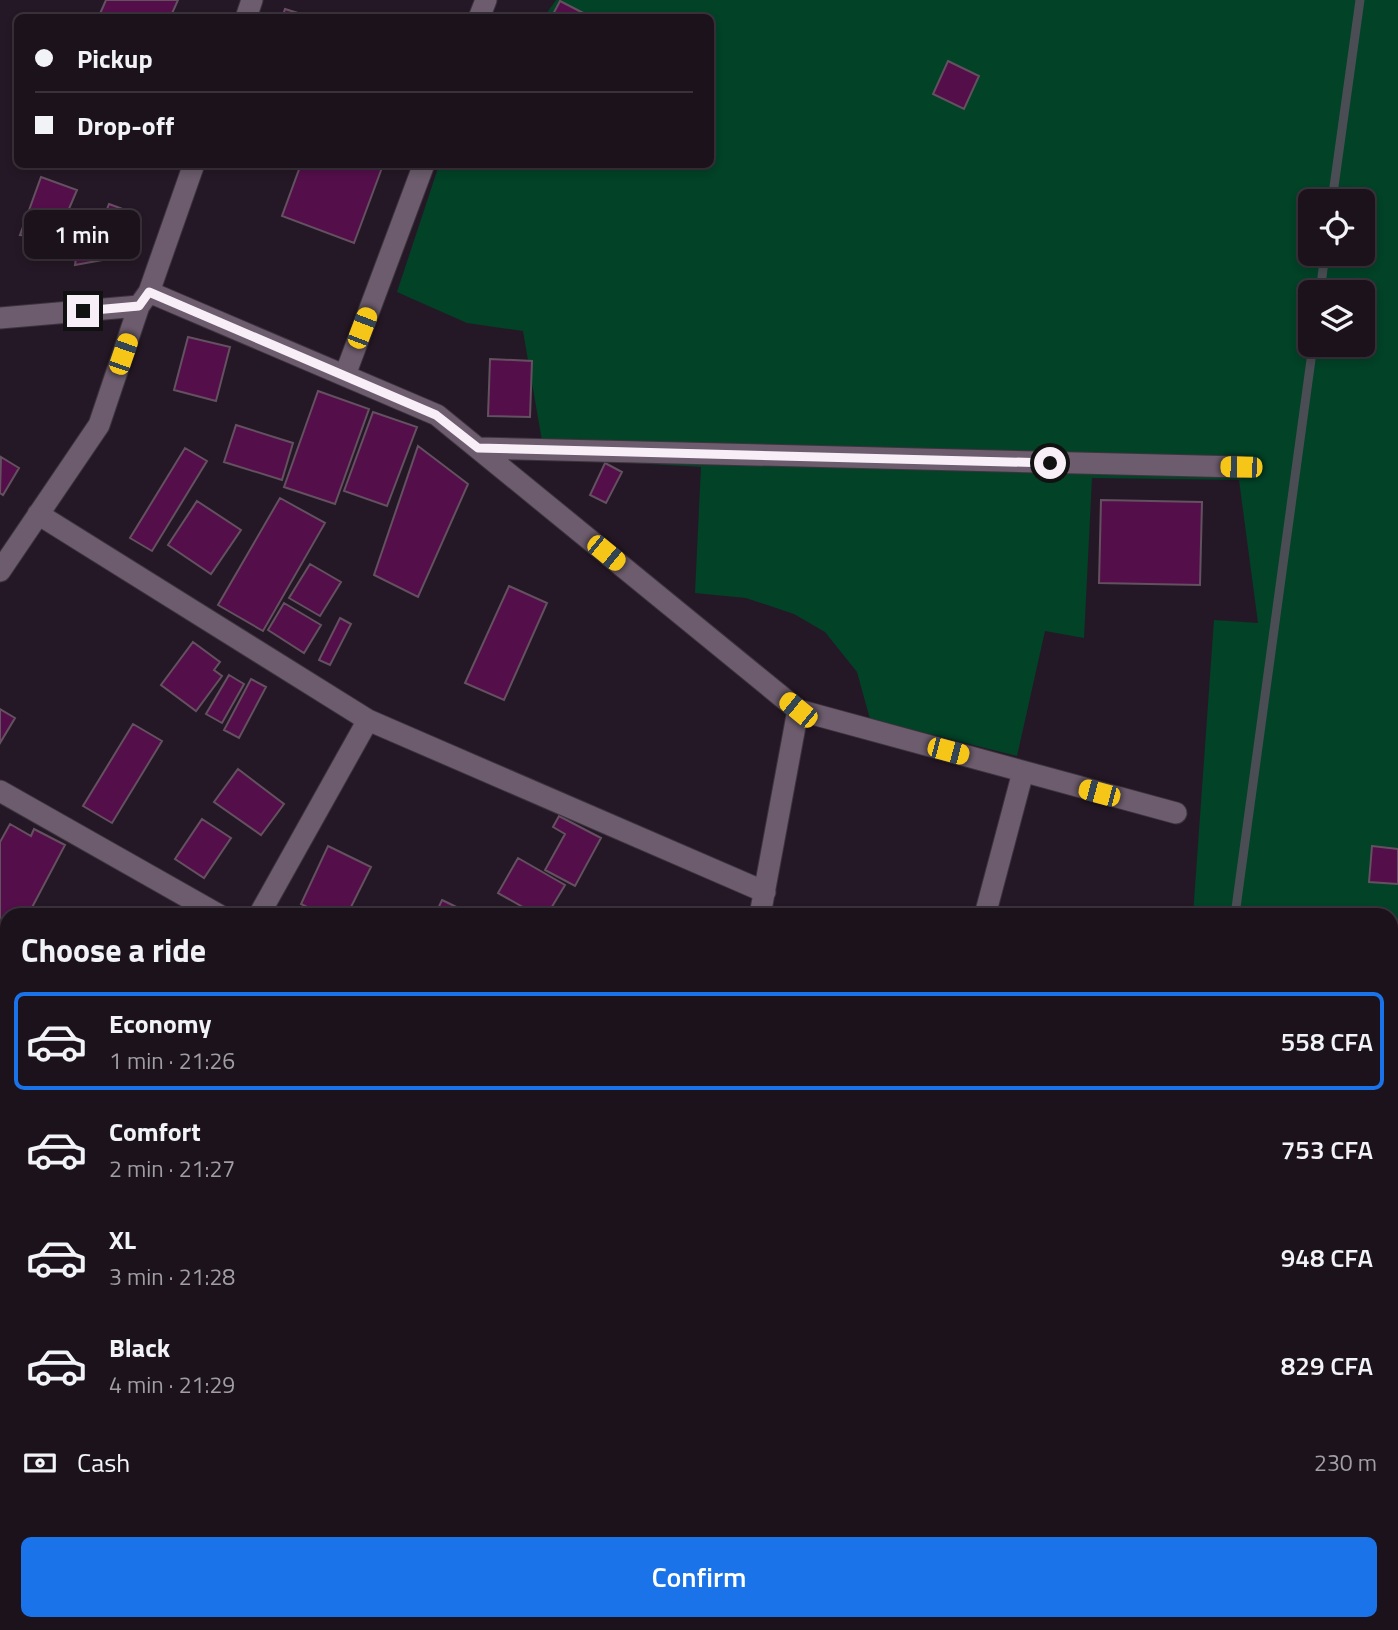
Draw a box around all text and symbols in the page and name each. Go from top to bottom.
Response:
text: Pickup [77,39,153,78]
text: Drop-off [77,106,174,145]
map controls [1298,189,1375,357]
button: locate [1298,189,1375,266]
callout: 1 min [25,210,141,258]
text: 1 min [54,217,110,252]
button: layers [1298,280,1375,357]
route end [67,295,99,327]
car [345,305,380,351]
car [107,331,140,377]
route start [1034,447,1066,479]
car [1220,456,1263,478]
car [584,532,629,574]
car [776,689,821,731]
car [925,735,972,767]
car [1076,777,1123,809]
text: Choose a ride [21,926,206,974]
text: Economy [109,1004,211,1043]
icon: car [25,1010,88,1073]
text: 558 CFA [1281,1022,1373,1061]
text: 1 min · 21:26 [109,1043,235,1078]
text: Comfort [109,1112,201,1151]
icon: car [25,1118,88,1181]
text: 753 CFA [1281,1130,1373,1169]
text: 2 min · 21:27 [109,1151,235,1186]
text: XL [109,1220,136,1259]
icon: car [25,1226,88,1289]
text: 948 CFA [1281,1238,1373,1277]
text: 3 min · 21:28 [109,1259,235,1294]
text: Black [109,1328,170,1367]
icon: car [25,1334,88,1397]
text: 829 CFA [1281,1346,1373,1385]
text: 4 min · 21:29 [109,1367,235,1402]
text: Cash [77,1443,130,1482]
icon: cash [21,1444,59,1482]
text: 230 m [1314,1445,1377,1480]
button: Confirm [21,1537,1377,1617]

